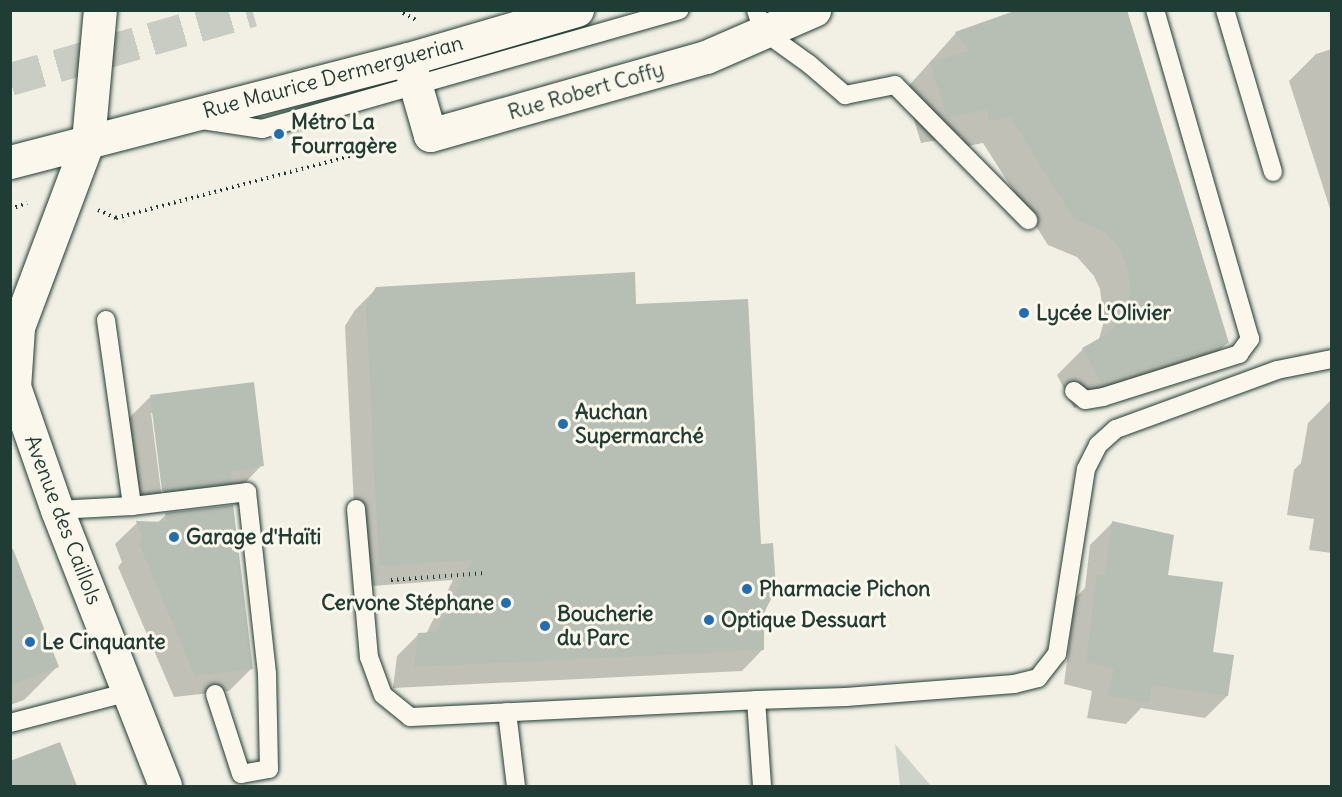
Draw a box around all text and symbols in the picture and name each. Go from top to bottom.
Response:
street label: Rue Maurice Dermerguerian [200,30,466,124]
street label: Rue Robert Coffy [505,57,667,125]
place label: Métro La Fourragère [291,109,397,159]
marker: Métro La Fourragère [272,127,286,141]
place label: Lycée L'Olivier [1036,300,1171,326]
marker: Lycée L'Olivier [1017,306,1031,320]
place label: Auchan Supermarché [575,399,704,449]
marker: Auchan Supermarché [556,417,570,431]
street label: Avenue des Caillols [19,432,107,608]
place label: Garage d'Haïti [186,524,321,550]
marker: Garage d'Haïti [167,530,181,544]
place label: Pharmacie Pichon [759,576,930,602]
marker: Pharmacie Pichon [740,582,754,596]
place label: Cervone Stéphane [321,590,494,616]
marker: Cervone Stéphane [499,596,513,610]
place label: Boucherie du Parc [557,601,653,651]
place label: Optique Dessuart [721,607,886,633]
marker: Optique Dessuart [702,613,716,627]
marker: Boucherie du Parc [538,619,552,633]
place label: Le Cinquante [42,629,166,655]
marker: Le Cinquante [23,635,37,649]

